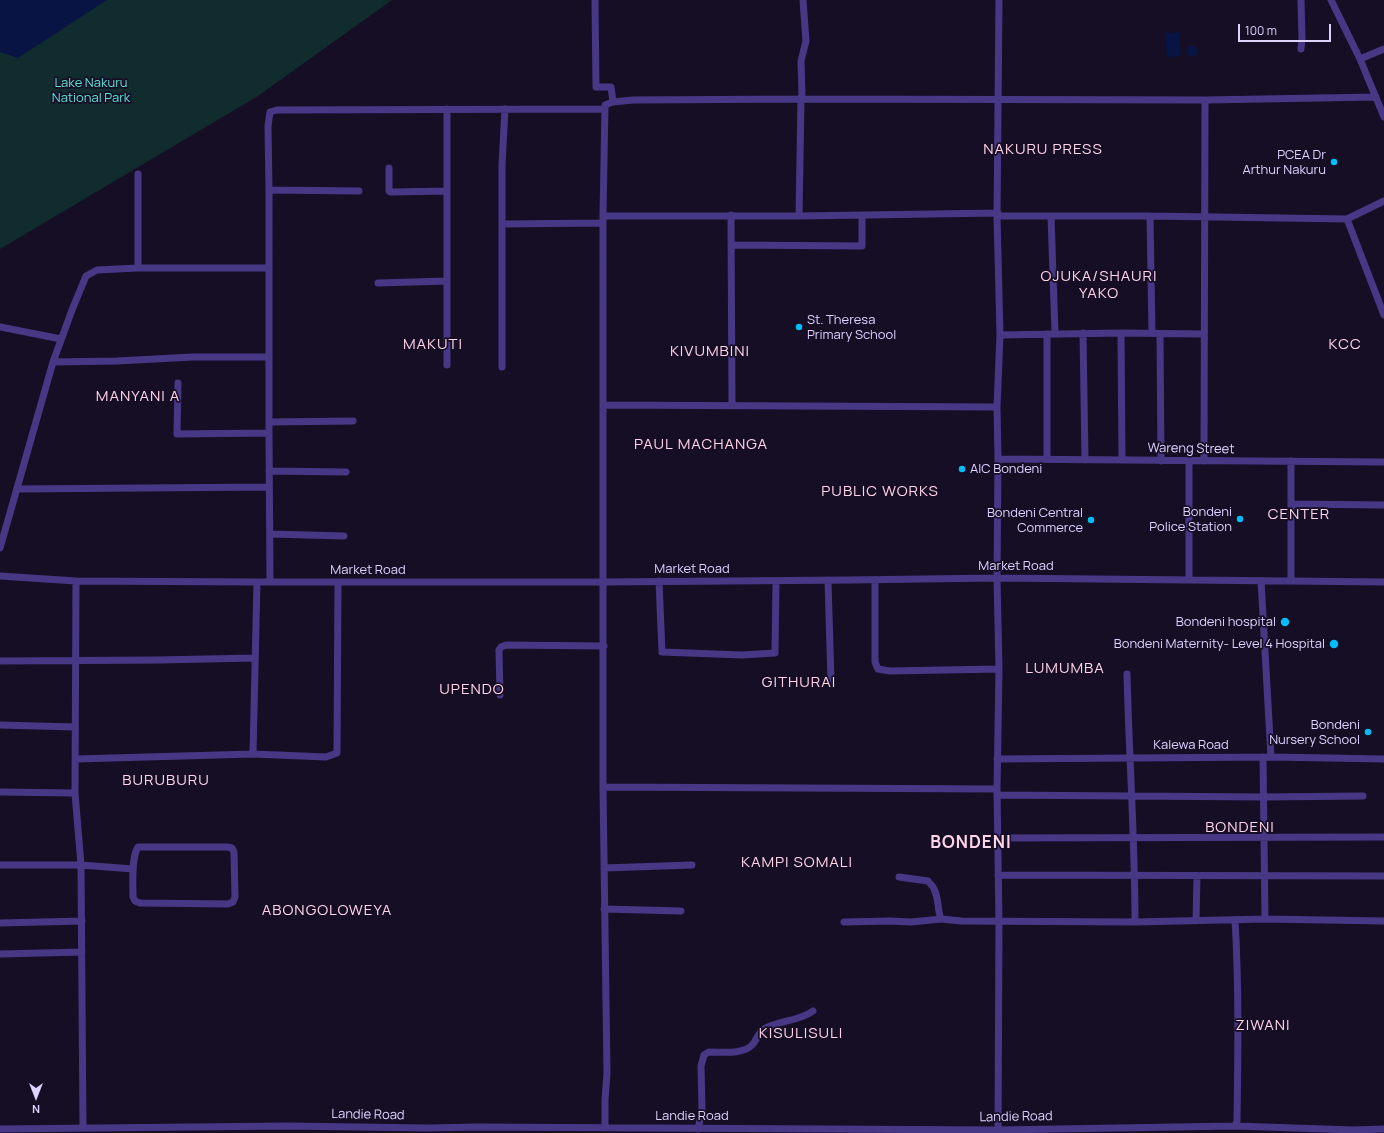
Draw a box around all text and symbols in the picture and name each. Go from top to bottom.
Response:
scale bar [1240,16,1333,42]
text: 100 m [1245,22,1277,39]
park label: Lake Nakuru National Park [52,75,130,106]
district label: NAKURU PRESS [983,141,1103,159]
place label: PCEA Dr Arthur Nakuru [1242,147,1326,178]
marker: PCEA Dr Arthur Nakuru [1329,157,1339,167]
district label: OJUKA/SHAURI YAKO [1041,268,1157,303]
place label: St. Theresa Primary School [807,312,896,343]
marker: St. Theresa Primary School [794,322,804,332]
district label: MAKUTI [403,336,463,354]
district label: KCC [1328,336,1362,354]
district label: KIVUMBINI [670,343,750,361]
district label: MANYANI A [96,388,180,406]
district label: PAUL MACHANGA [634,436,768,454]
street label: Wareng Street [1147,440,1235,458]
place label: AIC Bondeni [970,461,1042,477]
marker: AIC Bondeni [957,464,967,474]
district label: PUBLIC WORKS [821,483,939,501]
place label: Bondeni Police Station [1149,504,1232,535]
place label: Bondeni Central Commerce [987,505,1083,536]
district label: CENTER [1268,506,1330,524]
marker: Bondeni Police Station [1235,514,1245,524]
marker: Bondeni Central Commerce [1086,515,1096,525]
street label: Market Road [978,558,1054,574]
street label: Market Road [654,561,730,577]
street label: Market Road [330,562,406,578]
place label: Bondeni hospital [1176,614,1276,630]
marker: Bondeni hospital [1279,616,1291,628]
place label: Bondeni Maternity- Level 4 Hospital [1114,636,1325,652]
marker: Bondeni Maternity- Level 4 Hospital [1328,638,1340,650]
district label: LUMUMBA [1025,660,1105,678]
district label: GITHURAI [762,674,836,692]
district label: UPENDO [439,681,505,699]
place label: Bondeni Nursery School [1269,717,1360,748]
marker: Bondeni Nursery School [1363,727,1373,737]
street label: Kalewa Road [1153,737,1229,753]
district label: BURUBURU [122,772,210,790]
district label: BONDENI [1205,819,1275,837]
district label: BONDENI [930,833,1012,853]
district label: KAMPI SOMALI [741,854,853,872]
district label: ABONGOLOWEYA [262,902,392,920]
district label: ZIWANI [1236,1017,1290,1035]
district label: KISULISULI [759,1025,843,1043]
north arrow [16,1077,56,1117]
text: N [32,1102,40,1117]
street label: Landie Road [331,1107,405,1123]
street label: Landie Road [655,1108,729,1124]
street label: Landie Road [979,1109,1053,1125]

